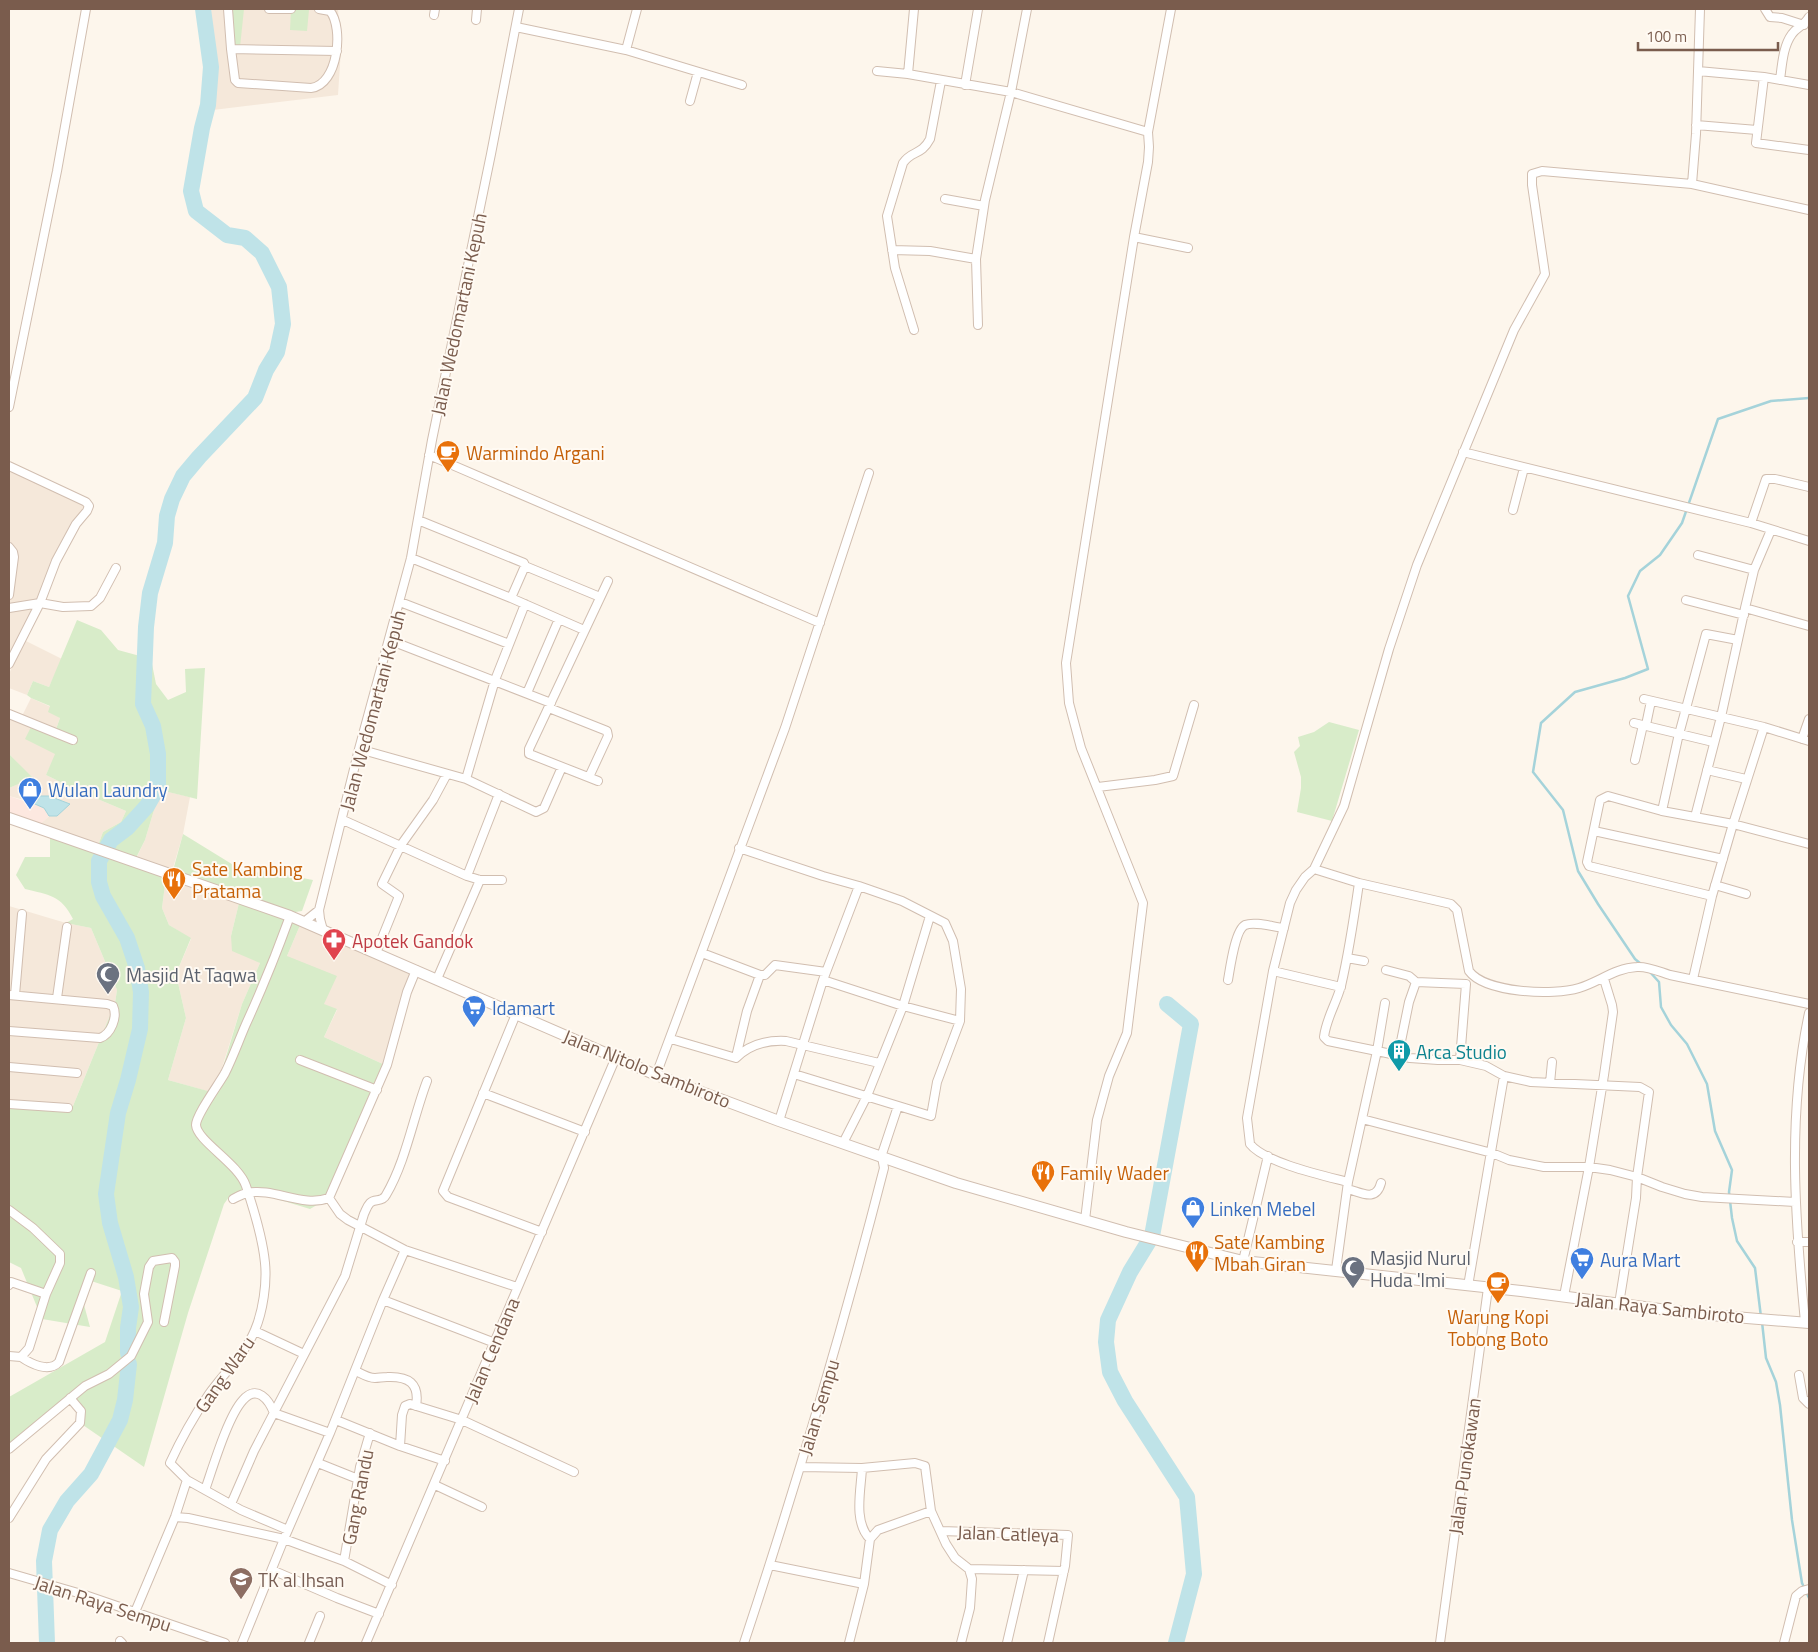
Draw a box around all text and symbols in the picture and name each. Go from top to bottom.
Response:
scale bar [1638,20,1778,52]
text: 100 m [1646,25,1687,48]
street label: Jalan Wedomartani Kepuh [422,210,494,418]
place label: Warmindo Argani [466,438,605,467]
cafe icon: Warmindo Argani [435,439,461,473]
street label: Jalan Wedomartani Kepuh [331,606,413,814]
place label: Wulan Laundry [48,775,168,804]
shop icon: Wulan Laundry [17,776,43,810]
place label: Sate Kambing Pratama [192,854,303,905]
restaurant icon: Sate Kambing Pratama [161,866,187,900]
place label: Apotek Gandok [352,926,473,955]
pharmacy icon: Apotek Gandok [321,927,347,961]
place label: Masjid At Taqwa [126,960,257,989]
mosque icon: Masjid At Taqwa [95,961,121,995]
place label: Idamart [492,993,555,1022]
supermarket icon: Idamart [461,994,487,1028]
street label: Jalan Nitolo Sambiroto [559,1021,735,1115]
place label: Arca Studio [1416,1037,1507,1066]
building icon: Arca Studio [1386,1038,1412,1072]
place label: Family Wader [1060,1158,1169,1187]
restaurant icon: Family Wader [1030,1159,1056,1193]
place label: Linken Mebel [1210,1194,1316,1223]
shop icon: Linken Mebel [1180,1195,1206,1229]
place label: Sate Kambing Mbah Giran [1214,1227,1325,1278]
restaurant icon: Sate Kambing Mbah Giran [1184,1239,1210,1273]
place label: Masjid Nurul Huda 'lmi [1370,1243,1471,1294]
place label: Aura Mart [1600,1245,1681,1274]
supermarket icon: Aura Mart [1569,1246,1595,1280]
mosque icon: Masjid Nurul Huda 'lmi [1340,1255,1366,1289]
cafe icon: Warung Kopi Tobong Boto [1485,1270,1511,1304]
street label: Jalan Raya Sambiroto [1574,1284,1746,1330]
street label: Jalan Cendana [456,1292,527,1407]
place label: Warung Kopi Tobong Boto [1447,1302,1549,1353]
street label: Gang Waru [187,1330,261,1418]
street label: Jalan Sempu [790,1355,846,1459]
street label: Jalan Punokawan [1440,1396,1488,1536]
street label: Gang Randu [334,1447,380,1547]
street label: Jalan Catleya [956,1517,1060,1549]
place label: TK al Ihsan [258,1565,345,1594]
school or university icon: TK al Ihsan [228,1566,254,1600]
street label: Jalan Raya Sempu [31,1567,175,1639]

